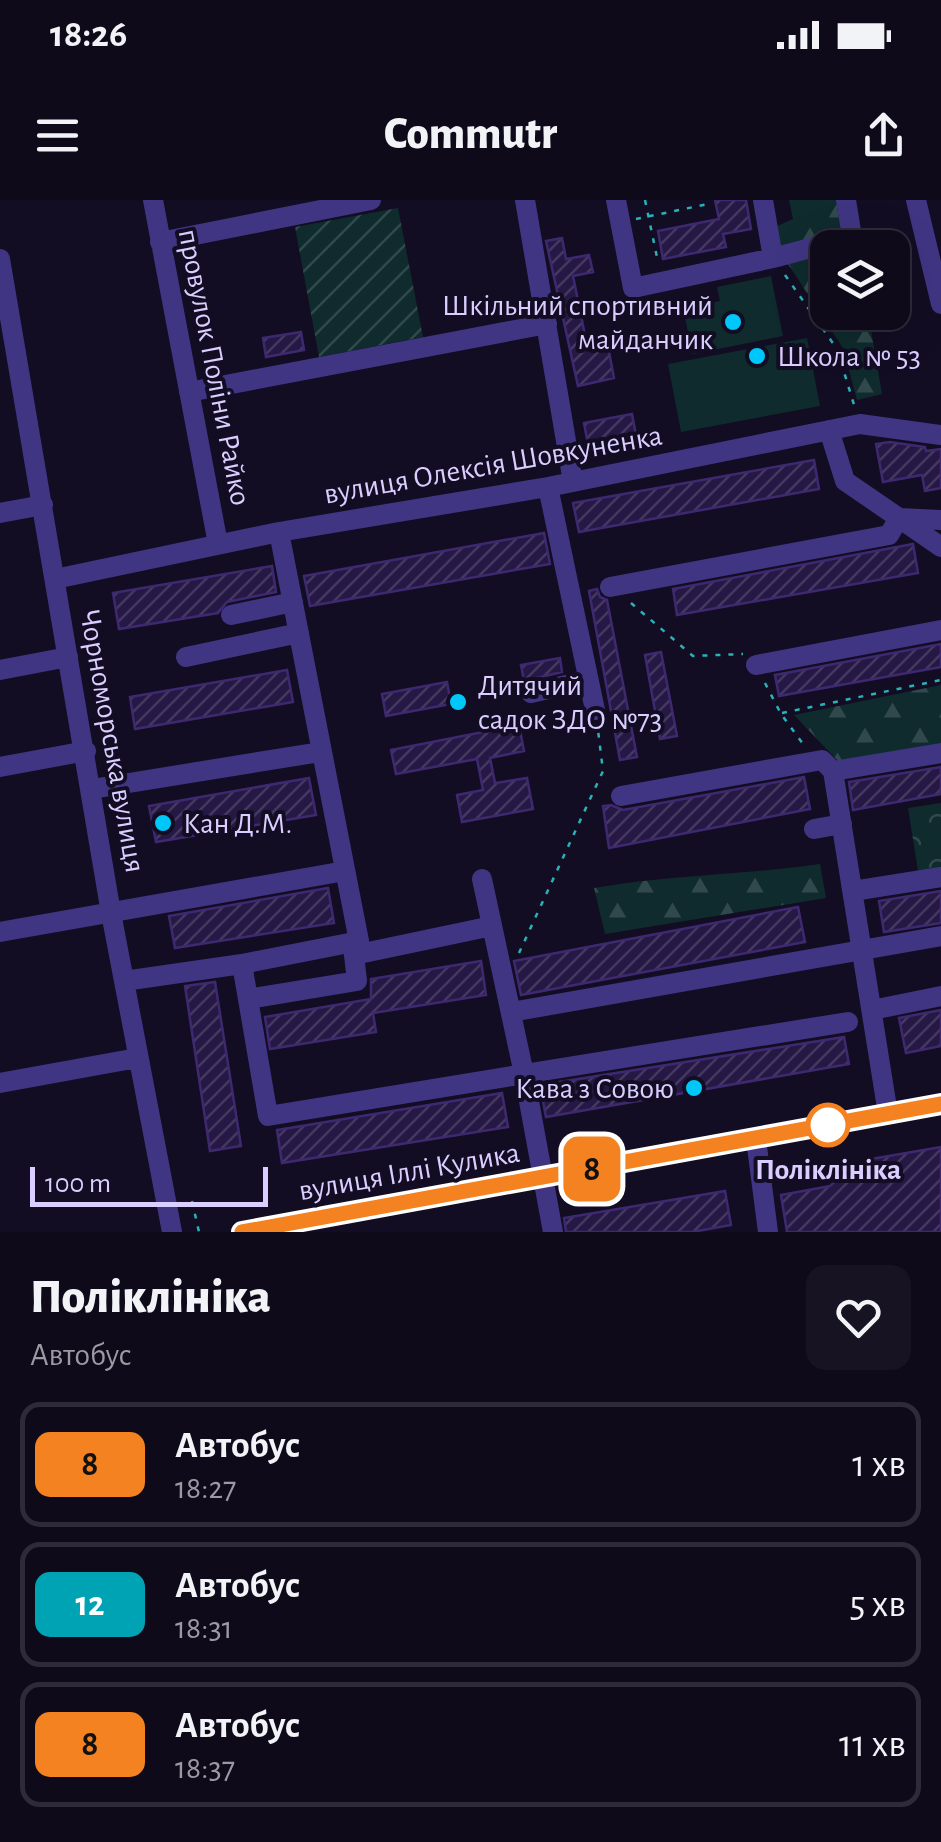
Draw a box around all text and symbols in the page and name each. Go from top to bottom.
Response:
text: 18:26 [50,16,127,54]
icon: menu [30,108,85,163]
icon: share [856,108,911,163]
text: Commutr [384,112,557,157]
street label: провулок Поліни Райко [172,226,256,508]
map controls [810,230,910,330]
button: layers [810,230,910,330]
place label: Шкільний спортивний майданчик [442,291,713,355]
marker: Шкільний спортивний майданчик [722,311,744,333]
place label: Школа № 53 [777,342,921,372]
marker: Школа № 53 [746,345,768,367]
street label: вулиця Олексія Шовкуненка [322,420,665,510]
street label: Чорноморська вулиця [74,607,150,875]
place label: Дитячий садок ЗДО №73 [478,671,662,735]
marker: Дитячий садок ЗДО №73 [447,691,469,713]
place label: Кан Д.М. [183,809,292,839]
marker: Кан Д.М. [152,812,174,834]
place label: Кава з Совою [515,1074,674,1104]
marker: Кава з Совою [683,1077,705,1099]
marker: Поліклініка [807,1104,849,1146]
line badge: 8 [560,1136,624,1202]
street label: вулиця Іллі Кулика [296,1138,522,1206]
text: 8 [583,1152,601,1187]
place label: Поліклініка [755,1155,901,1185]
scale bar [30,1162,268,1206]
text: 100 m [45,1170,111,1198]
button: heart [806,1265,911,1370]
text: Поліклініка [30,1274,271,1322]
text: Автобус [30,1339,132,1371]
text: Автобус [175,1427,300,1465]
text: 1 хв [852,1446,906,1484]
text: 8 [81,1447,99,1482]
text: 18:27 [175,1472,236,1504]
text: Автобус [175,1567,300,1605]
text: 5 хв [849,1586,906,1624]
text: 12 [75,1587,105,1622]
text: 18:31 [175,1612,233,1644]
text: Автобус [175,1707,300,1745]
text: 11 хв [839,1726,906,1764]
text: 8 [81,1727,99,1762]
text: 18:37 [175,1752,235,1784]

